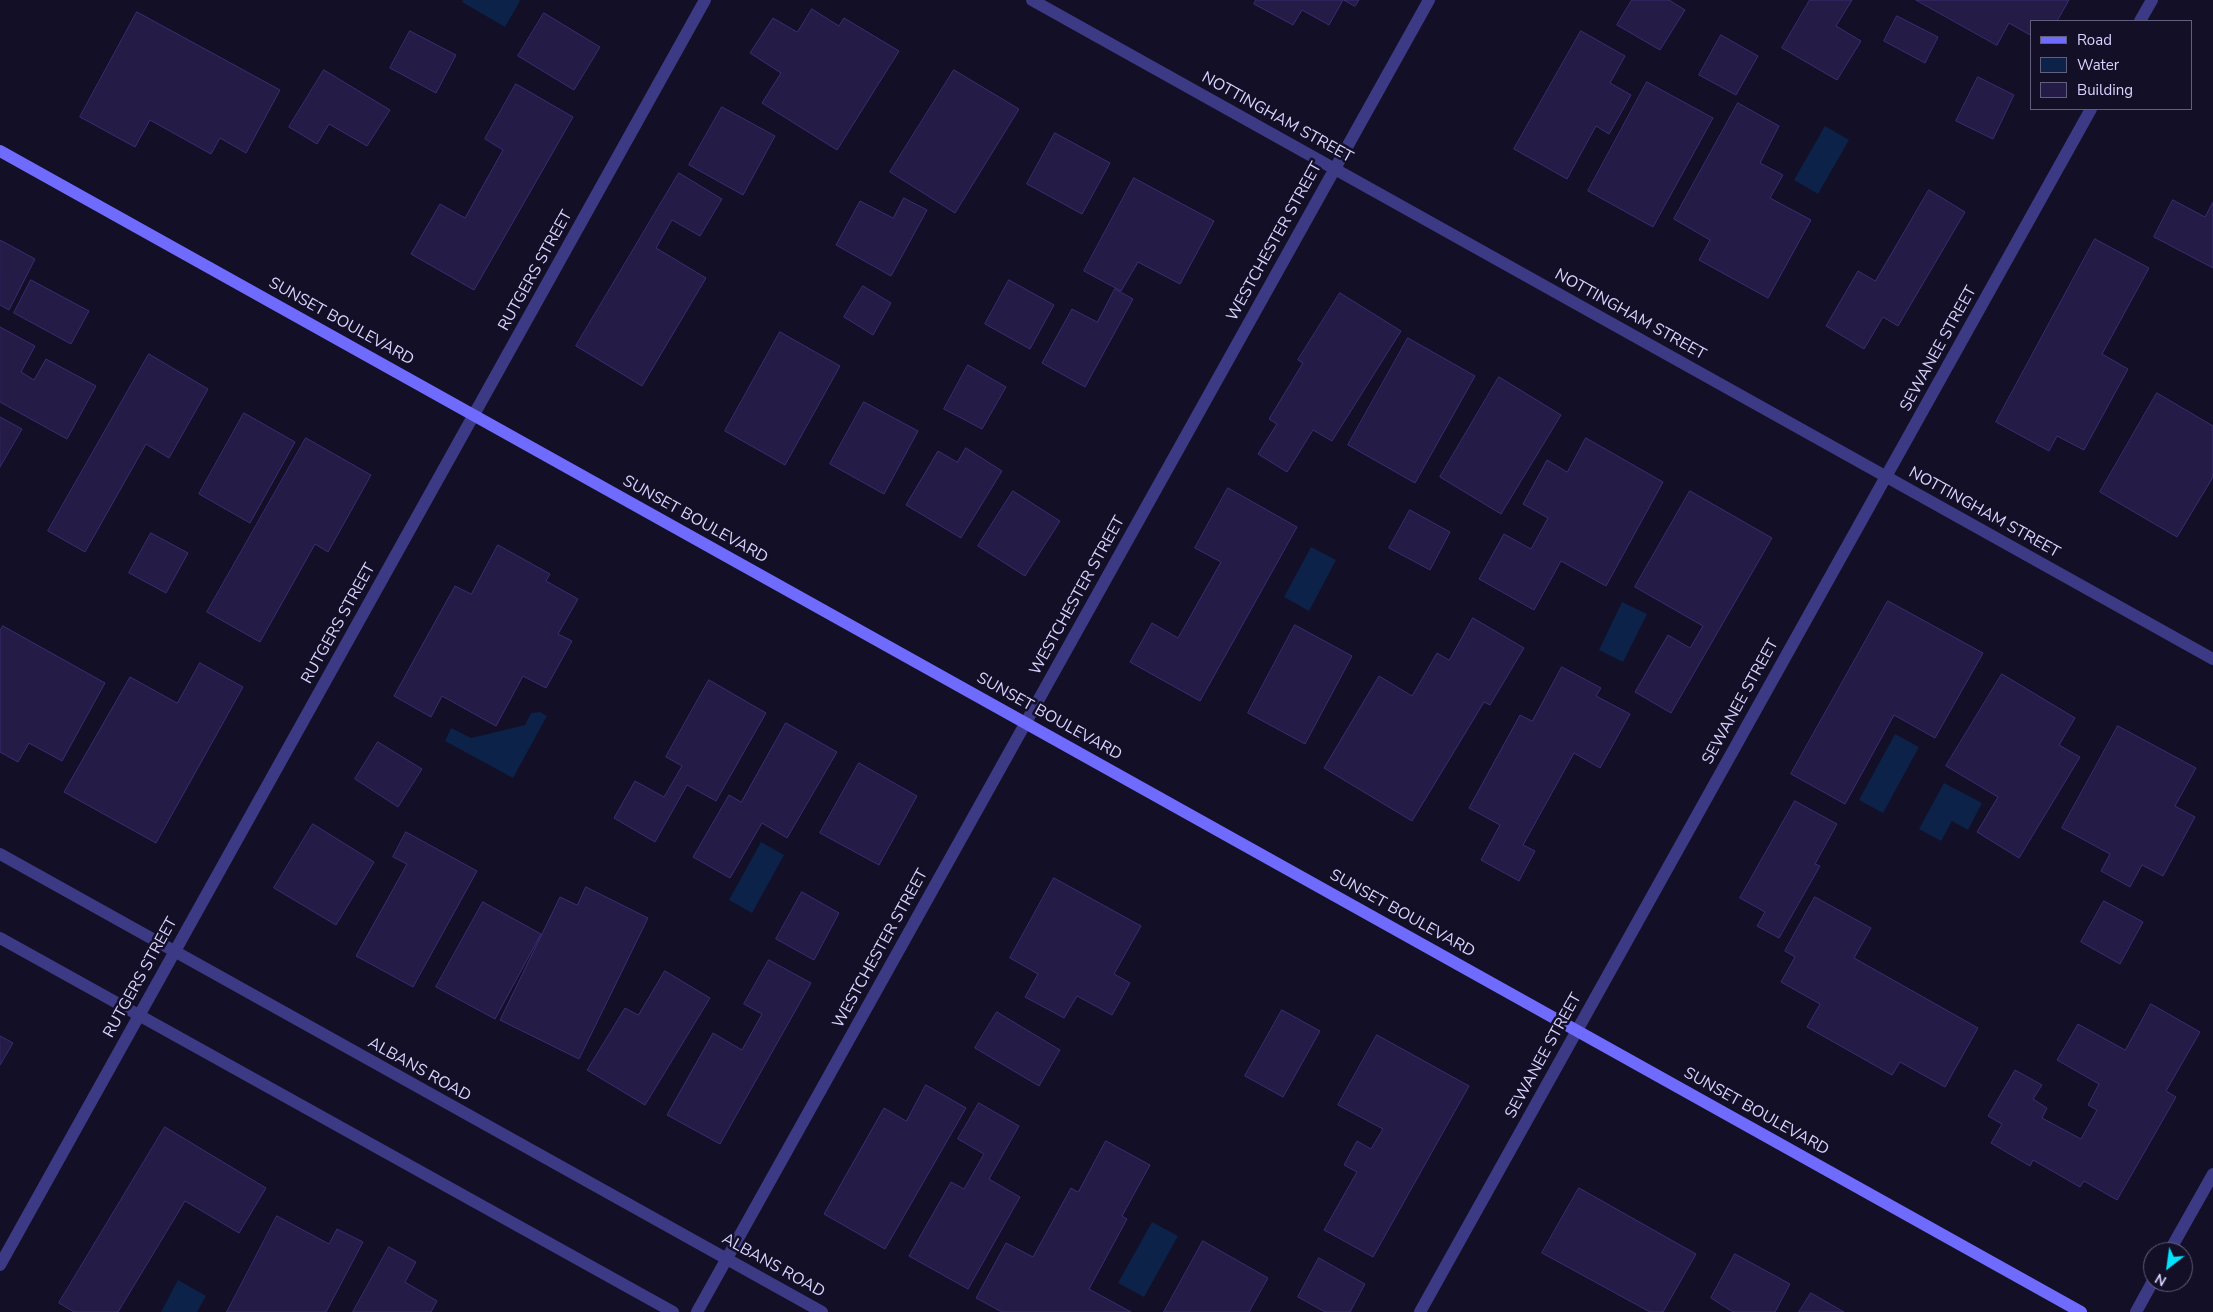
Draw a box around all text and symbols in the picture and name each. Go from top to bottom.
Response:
legend [2030,20,2193,110]
text: Road [2077,30,2112,50]
text: Water [2077,55,2119,75]
street label: NOTTINGHAM STREET [1198,68,1356,168]
text: Building [2077,80,2133,100]
street label: WESTCHESTER STREET [1223,159,1327,325]
street label: RUTGERS STREET [495,207,577,335]
street label: NOTTINGHAM STREET [1551,265,1709,365]
street label: SUNSET BOULEVARD [265,274,417,370]
street label: SEWANEE STREET [1897,283,1981,415]
street label: NOTTINGHAM STREET [1905,463,2063,563]
street label: SUNSET BOULEVARD [619,472,771,568]
street label: WESTCHESTER STREET [1026,513,1130,679]
street label: RUTGERS STREET [298,560,380,688]
street label: SEWANEE STREET [1699,636,1783,768]
street label: SUNSET BOULEVARD [973,669,1125,765]
street label: WESTCHESTER STREET [829,866,933,1032]
street label: SUNSET BOULEVARD [1326,866,1478,962]
street label: RUTGERS STREET [100,914,182,1042]
street label: SEWANEE STREET [1502,990,1586,1122]
street label: ALBANS ROAD [364,1034,474,1106]
street label: SUNSET BOULEVARD [1680,1064,1832,1160]
street label: ALBANS ROAD [718,1230,828,1302]
north arrow [2143,1242,2193,1292]
text: N [2151,1269,2170,1290]

